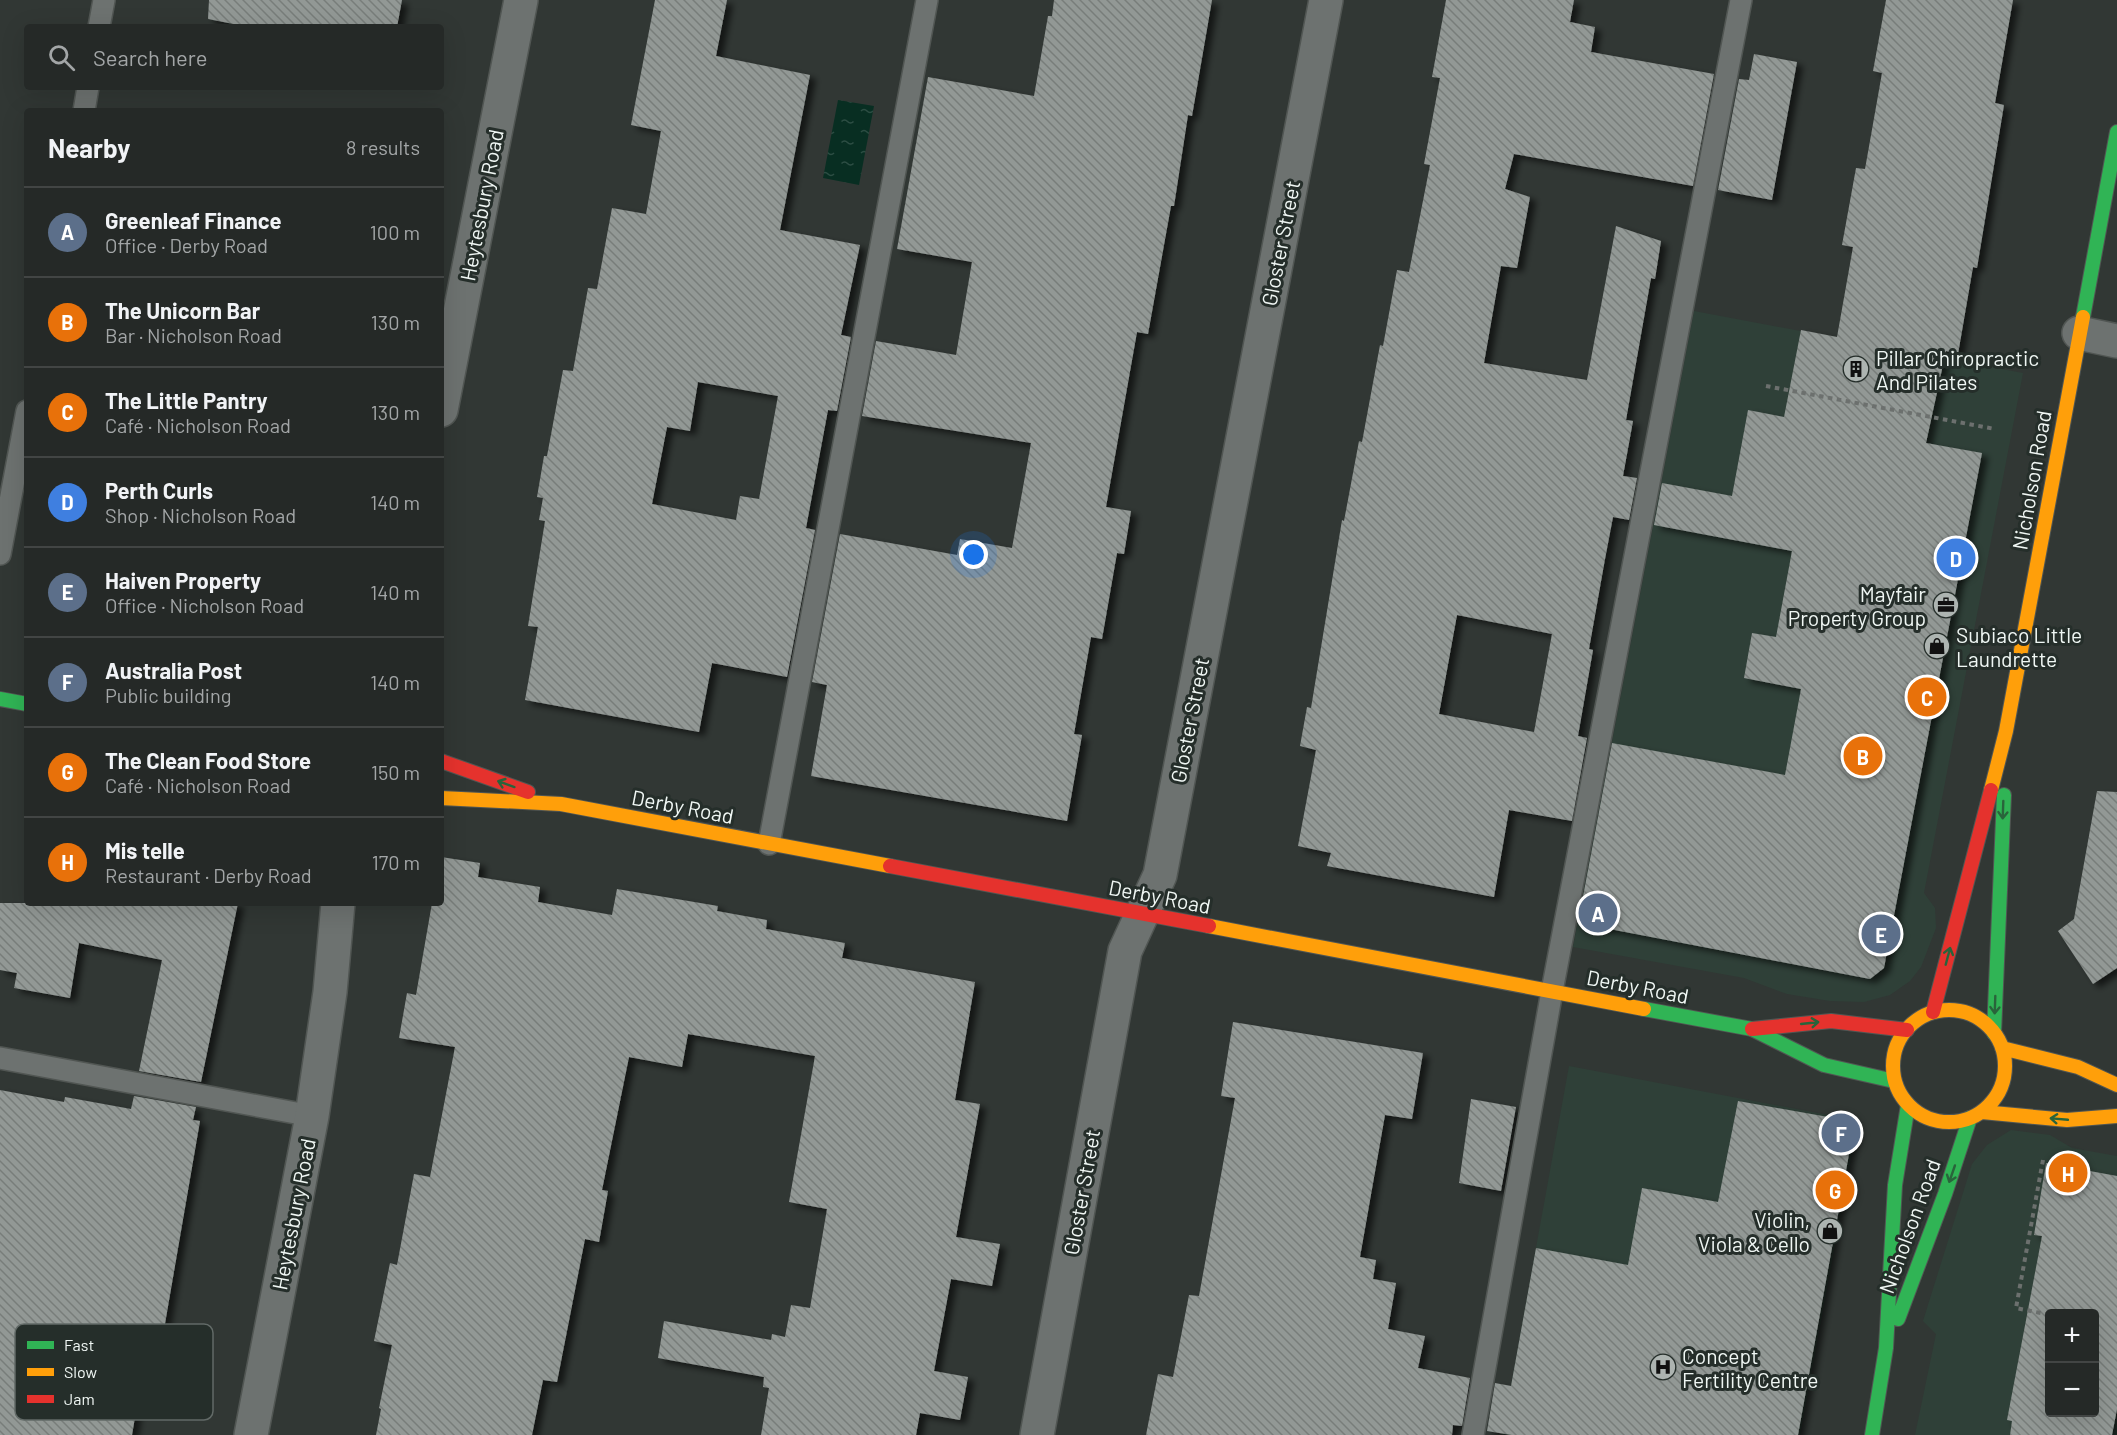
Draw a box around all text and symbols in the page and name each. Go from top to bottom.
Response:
search box [24,24,444,90]
icon: search [45,41,78,74]
text: Search here [93,44,207,70]
street label: Heytesbury Road [454,127,508,283]
text: Nearby [48,132,130,163]
text: 8 results [346,135,420,159]
street label: Gloster Street [1256,178,1304,308]
text: Greenleaf Finance [105,207,281,233]
text: A [61,220,74,244]
text: 100 m [370,220,420,244]
text: Office · Derby Road [105,233,268,257]
text: The Unicorn Bar [105,297,260,323]
text: B [61,310,74,334]
text: 130 m [371,310,420,334]
text: Bar · Nicholson Road [105,323,282,347]
place label: Pillar Chiropractic And Pilates [1876,345,2039,394]
building icon: Pillar Chiropractic And Pilates [1841,354,1871,384]
text: The Little Pantry [105,387,268,413]
text: C [61,400,74,424]
text: 130 m [371,400,420,424]
street label: Nicholson Road [2006,408,2056,552]
text: Café · Nicholson Road [105,413,291,437]
text: Perth Curls [105,477,213,503]
text: D [61,490,74,514]
text: 140 m [370,490,420,514]
text: Shop · Nicholson Road [105,503,296,527]
pin: D [1936,536,1976,580]
your location [959,540,988,569]
text: Haiven Property [105,567,261,593]
text: E [62,580,73,604]
text: 140 m [370,580,420,604]
place label: Mayfair Property Group [1788,581,1926,630]
office icon: Mayfair Property Group [1931,590,1961,620]
text: Office · Nicholson Road [105,593,304,617]
place label: Subiaco Little Laundrette [1956,622,2082,671]
shop icon: Subiaco Little Laundrette [1922,631,1952,661]
street label: Gloster Street [1165,655,1213,785]
text: Australia Post [105,657,242,683]
text: F [62,670,73,694]
text: 140 m [370,670,420,694]
pin: C [1908,674,1946,720]
text: Public building [105,683,231,707]
pin: B [1844,734,1882,778]
text: The Clean Food Store [105,747,311,773]
text: G [61,760,74,784]
text: 150 m [371,760,420,784]
text: Café · Nicholson Road [105,773,291,797]
one-way arrow [497,778,516,789]
street label: Derby Road [630,784,736,828]
one-way arrow [1998,800,2009,820]
text: Mis telle [105,837,185,863]
text: H [61,850,74,874]
text: 170 m [372,850,420,874]
text: Restaurant · Derby Road [105,863,312,887]
street label: Derby Road [1107,874,1213,918]
pin: A [1578,890,1618,936]
pin: E [1862,912,1900,956]
one-way arrow [1943,947,1954,966]
street label: Derby Road [1585,964,1691,1008]
one-way arrow [1990,994,2001,1014]
one-way arrow [1800,1017,1819,1028]
pin: F [1822,1110,1860,1156]
one-way arrow [2049,1113,2069,1124]
street label: Gloster Street [1058,1127,1104,1257]
street label: Heytesbury Road [266,1136,320,1292]
pin: H [2048,1150,2088,1196]
street label: Nicholson Road [1873,1155,1945,1297]
one-way arrow [1945,1164,1956,1183]
pin: G [1816,1168,1854,1212]
place label: Violin, Viola & Cello [1698,1207,1810,1256]
shop icon: Violin, Viola & Cello [1815,1216,1845,1246]
map controls [2045,1309,2099,1417]
button: + [2045,1309,2099,1363]
legend [15,1324,213,1420]
text: Fast [64,1335,94,1354]
place label: Concept Fertility Centre [1682,1343,1819,1392]
hospital icon: Concept Fertility Centre [1648,1352,1678,1382]
text: Slow [64,1362,97,1381]
button: − [2045,1363,2099,1417]
text: Jam [64,1389,95,1408]

